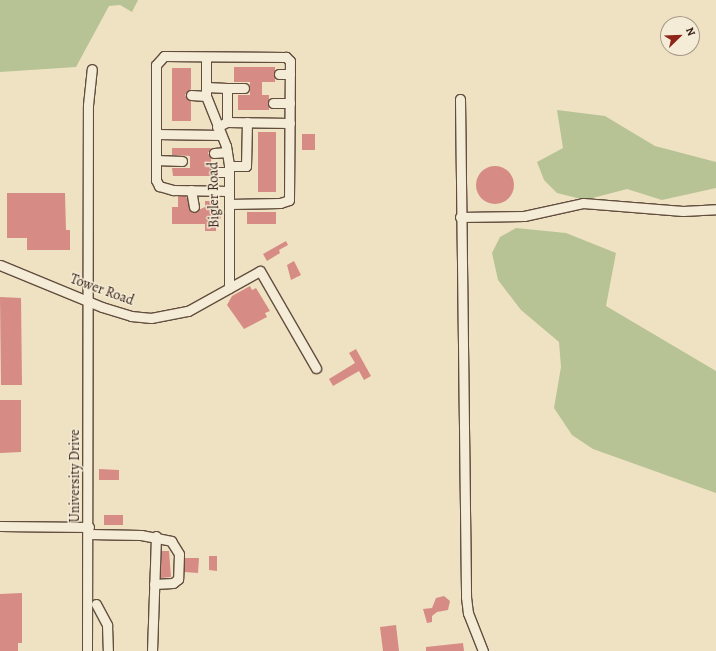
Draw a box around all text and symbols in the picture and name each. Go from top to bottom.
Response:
north arrow [660,16,700,56]
text: N [682,25,699,38]
street label: Bigler Road [205,162,223,228]
street label: Tower Road [68,271,136,309]
street label: University Drive [67,429,83,523]

